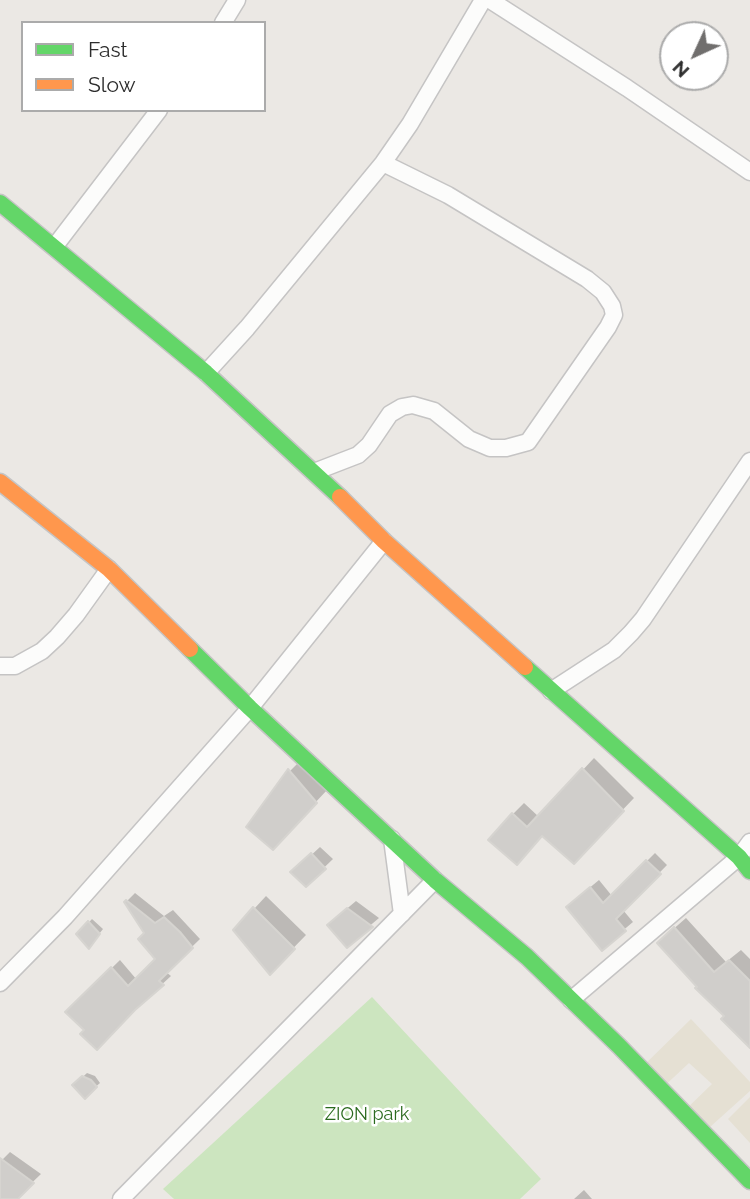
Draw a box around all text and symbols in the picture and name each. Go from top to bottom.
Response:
legend [21,21,266,112]
north arrow [659,21,729,91]
text: Fast [88,37,128,62]
text: N [668,57,693,82]
text: Slow [88,72,136,97]
park label: ZION park [325,1104,409,1126]

